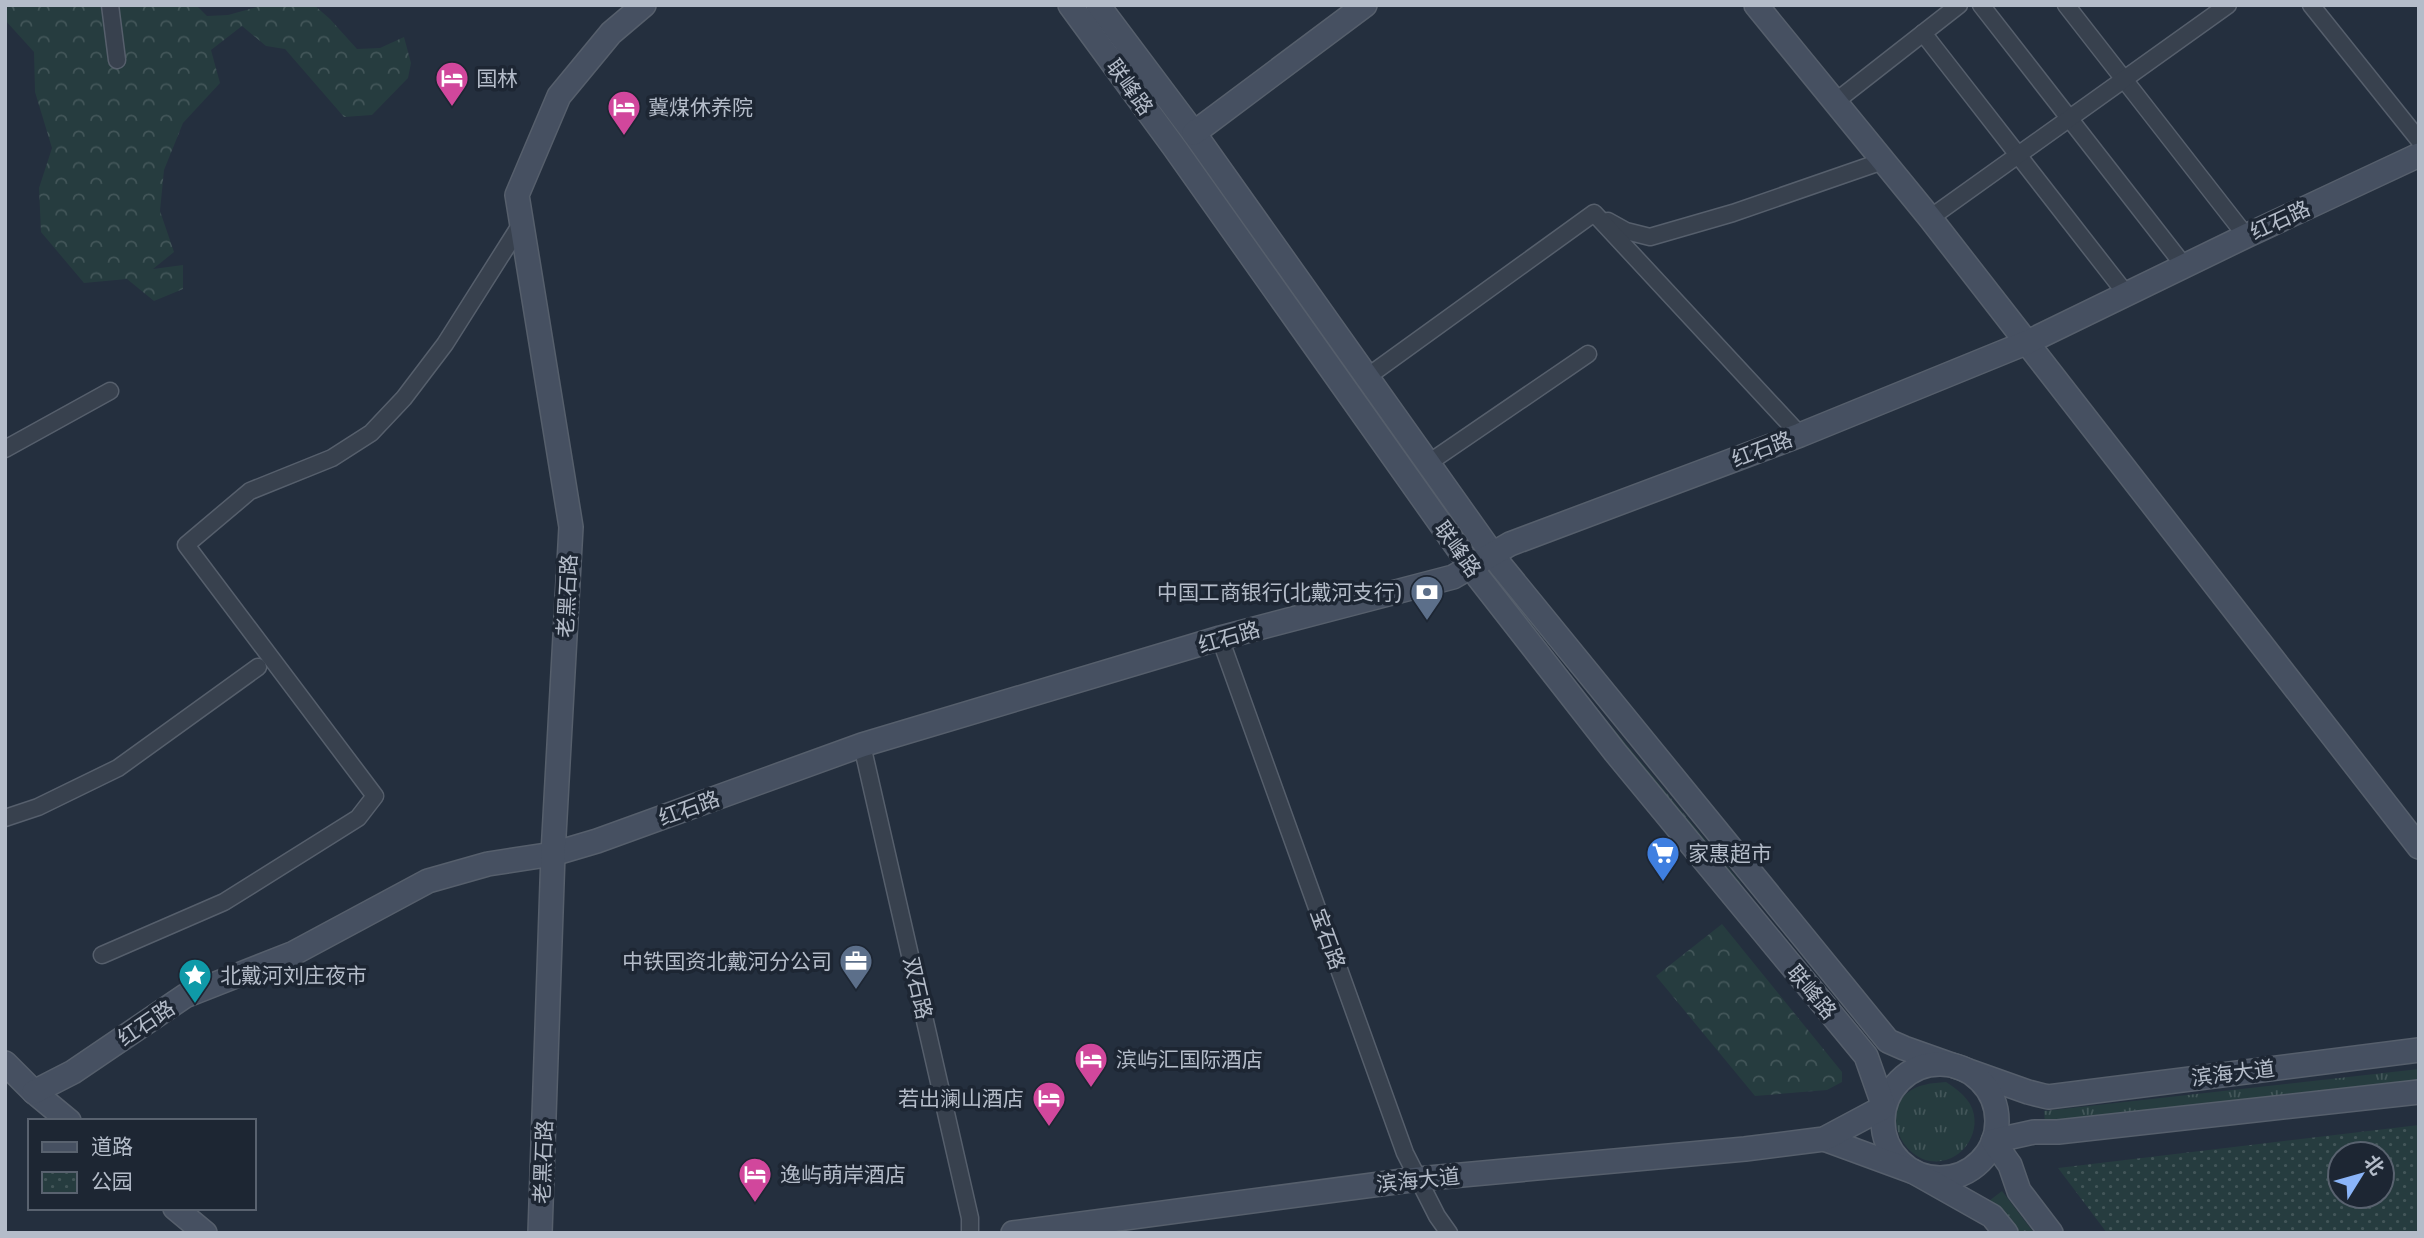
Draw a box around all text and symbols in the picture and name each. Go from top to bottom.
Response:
street label: 联峰路 [1101,54,1159,120]
hotel icon: 国林 [433,59,471,108]
place label: 国林 [476,66,518,91]
hotel icon: 冀煤休养院 [605,88,643,137]
place label: 冀煤休养院 [648,95,753,120]
street label: 红石路 [2246,195,2314,245]
street label: 红石路 [1728,426,1796,472]
street label: 联峰路 [1429,516,1487,582]
street label: 老黑石路 [552,553,582,639]
bank icon: 中国工商银行(北戴河支行) [1408,573,1446,622]
place label: 中国工商银行(北戴河支行) [1157,580,1402,605]
street label: 红石路 [1195,616,1263,658]
street label: 红石路 [655,785,723,831]
supermarket icon: 家惠超市 [1644,834,1682,883]
place label: 家惠超市 [1688,841,1772,866]
street label: 宝石路 [1305,905,1351,973]
office icon: 中铁国资北戴河分公司 [837,942,875,991]
place label: 中铁国资北戴河分公司 [622,949,832,974]
street label: 双石路 [899,954,937,1022]
place icon: 北戴河刘庄夜市 [176,956,214,1005]
street label: 联峰路 [1782,960,1842,1024]
place label: 北戴河刘庄夜市 [220,963,367,988]
street label: 红石路 [113,995,179,1051]
hotel icon: 滨屿汇国际酒店 [1072,1040,1110,1089]
place label: 滨屿汇国际酒店 [1116,1047,1263,1072]
street label: 滨海大道 [2190,1055,2276,1091]
hotel icon: 若出澜山酒店 [1030,1079,1068,1128]
place label: 若出澜山酒店 [898,1086,1024,1111]
legend [28,1119,256,1210]
street label: 老黑石路 [529,1120,557,1204]
text: 道路 [91,1134,133,1159]
north arrow [2326,1140,2396,1210]
text: 北 [2359,1151,2389,1180]
hotel icon: 逸屿萌岸酒店 [736,1155,774,1204]
place label: 逸屿萌岸酒店 [780,1162,906,1187]
street label: 滨海大道 [1375,1163,1461,1197]
text: 公园 [91,1169,133,1194]

